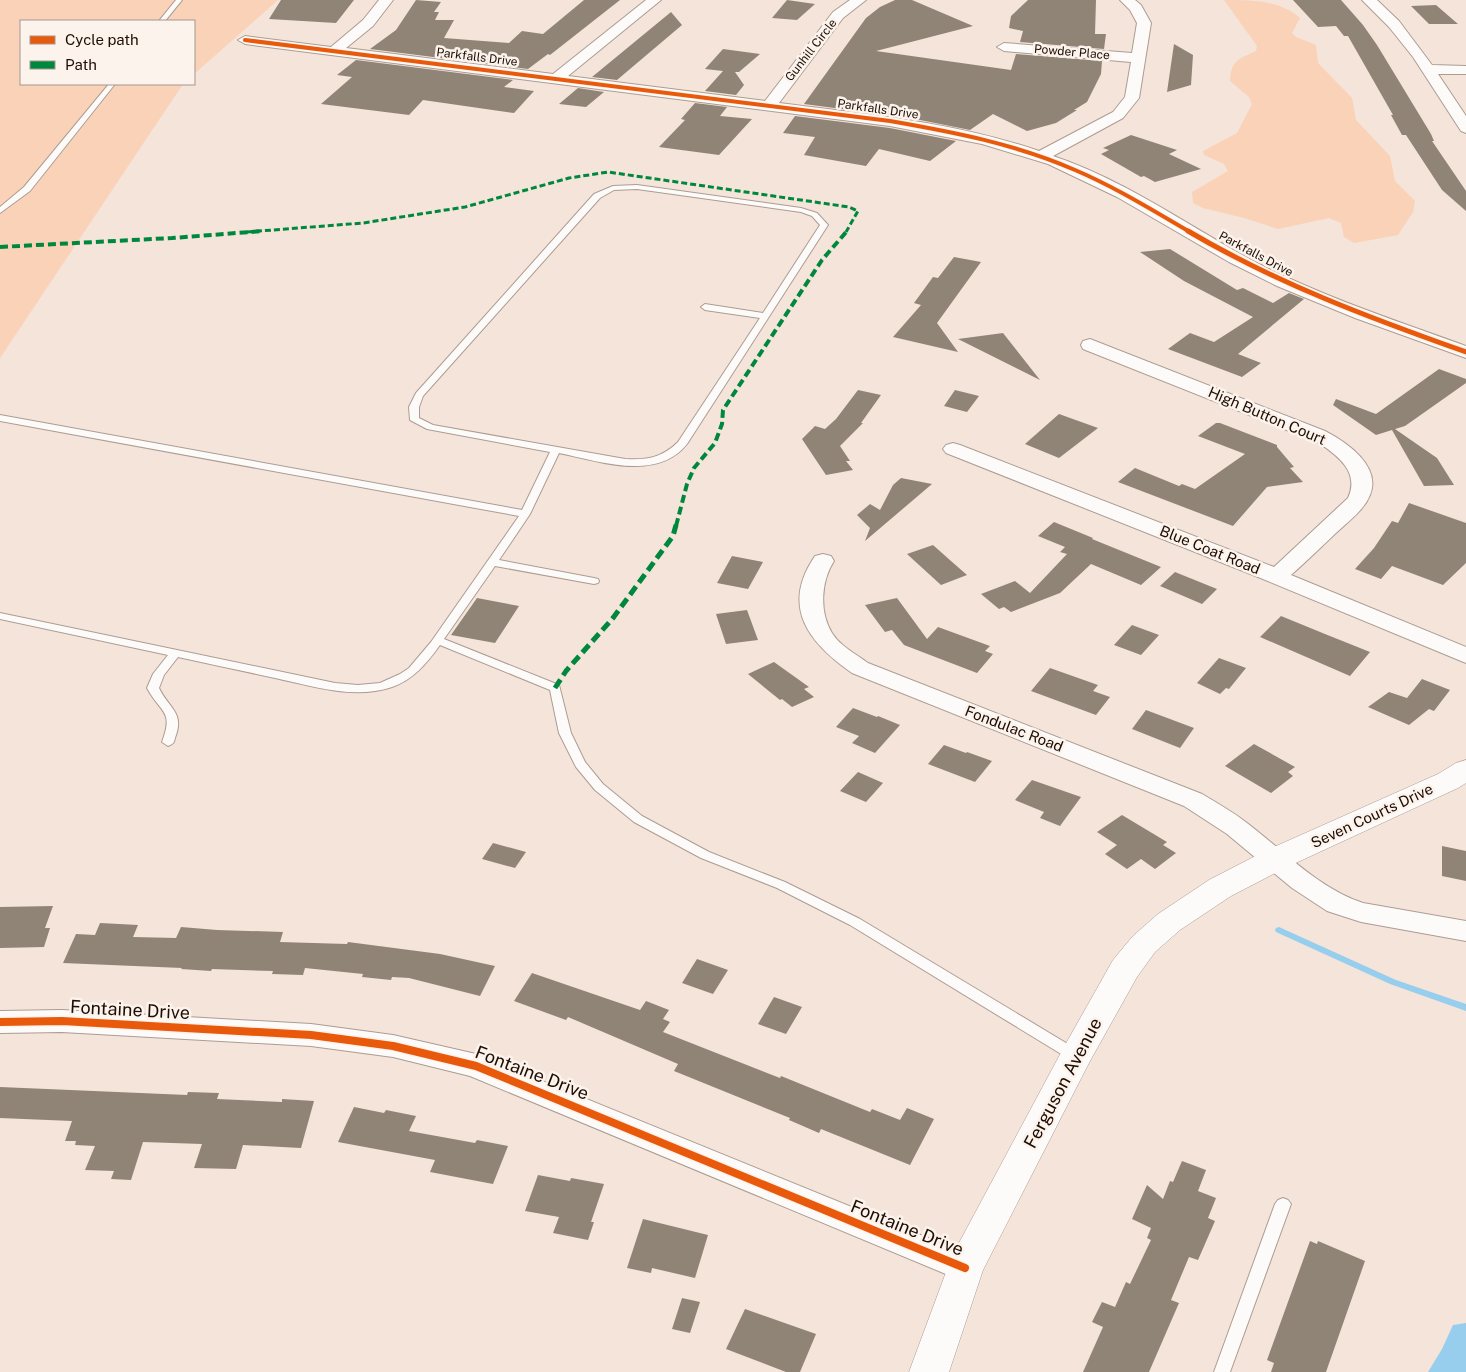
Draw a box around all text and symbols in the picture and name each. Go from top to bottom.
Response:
street label: Gunhill Circle [782,16,840,84]
legend [20,20,195,85]
text: Cycle path [65,31,139,48]
street label: Powder Place [1033,42,1111,62]
street label: Parkfalls Drive [436,45,519,69]
text: Path [65,56,97,73]
street label: Parkfalls Drive [837,96,920,122]
street label: Parkfalls Drive [1217,229,1296,279]
street label: High Button Court [1206,383,1329,448]
street label: Blue Coat Road [1158,522,1263,577]
street label: Fondulac Road [963,702,1066,755]
street label: Seven Courts Drive [1308,780,1436,851]
street label: Fontaine Drive [70,996,190,1023]
street label: Ferguson Avenue [1019,1014,1106,1152]
street label: Fontaine Drive [472,1041,592,1104]
street label: Fontaine Drive [848,1195,967,1260]

